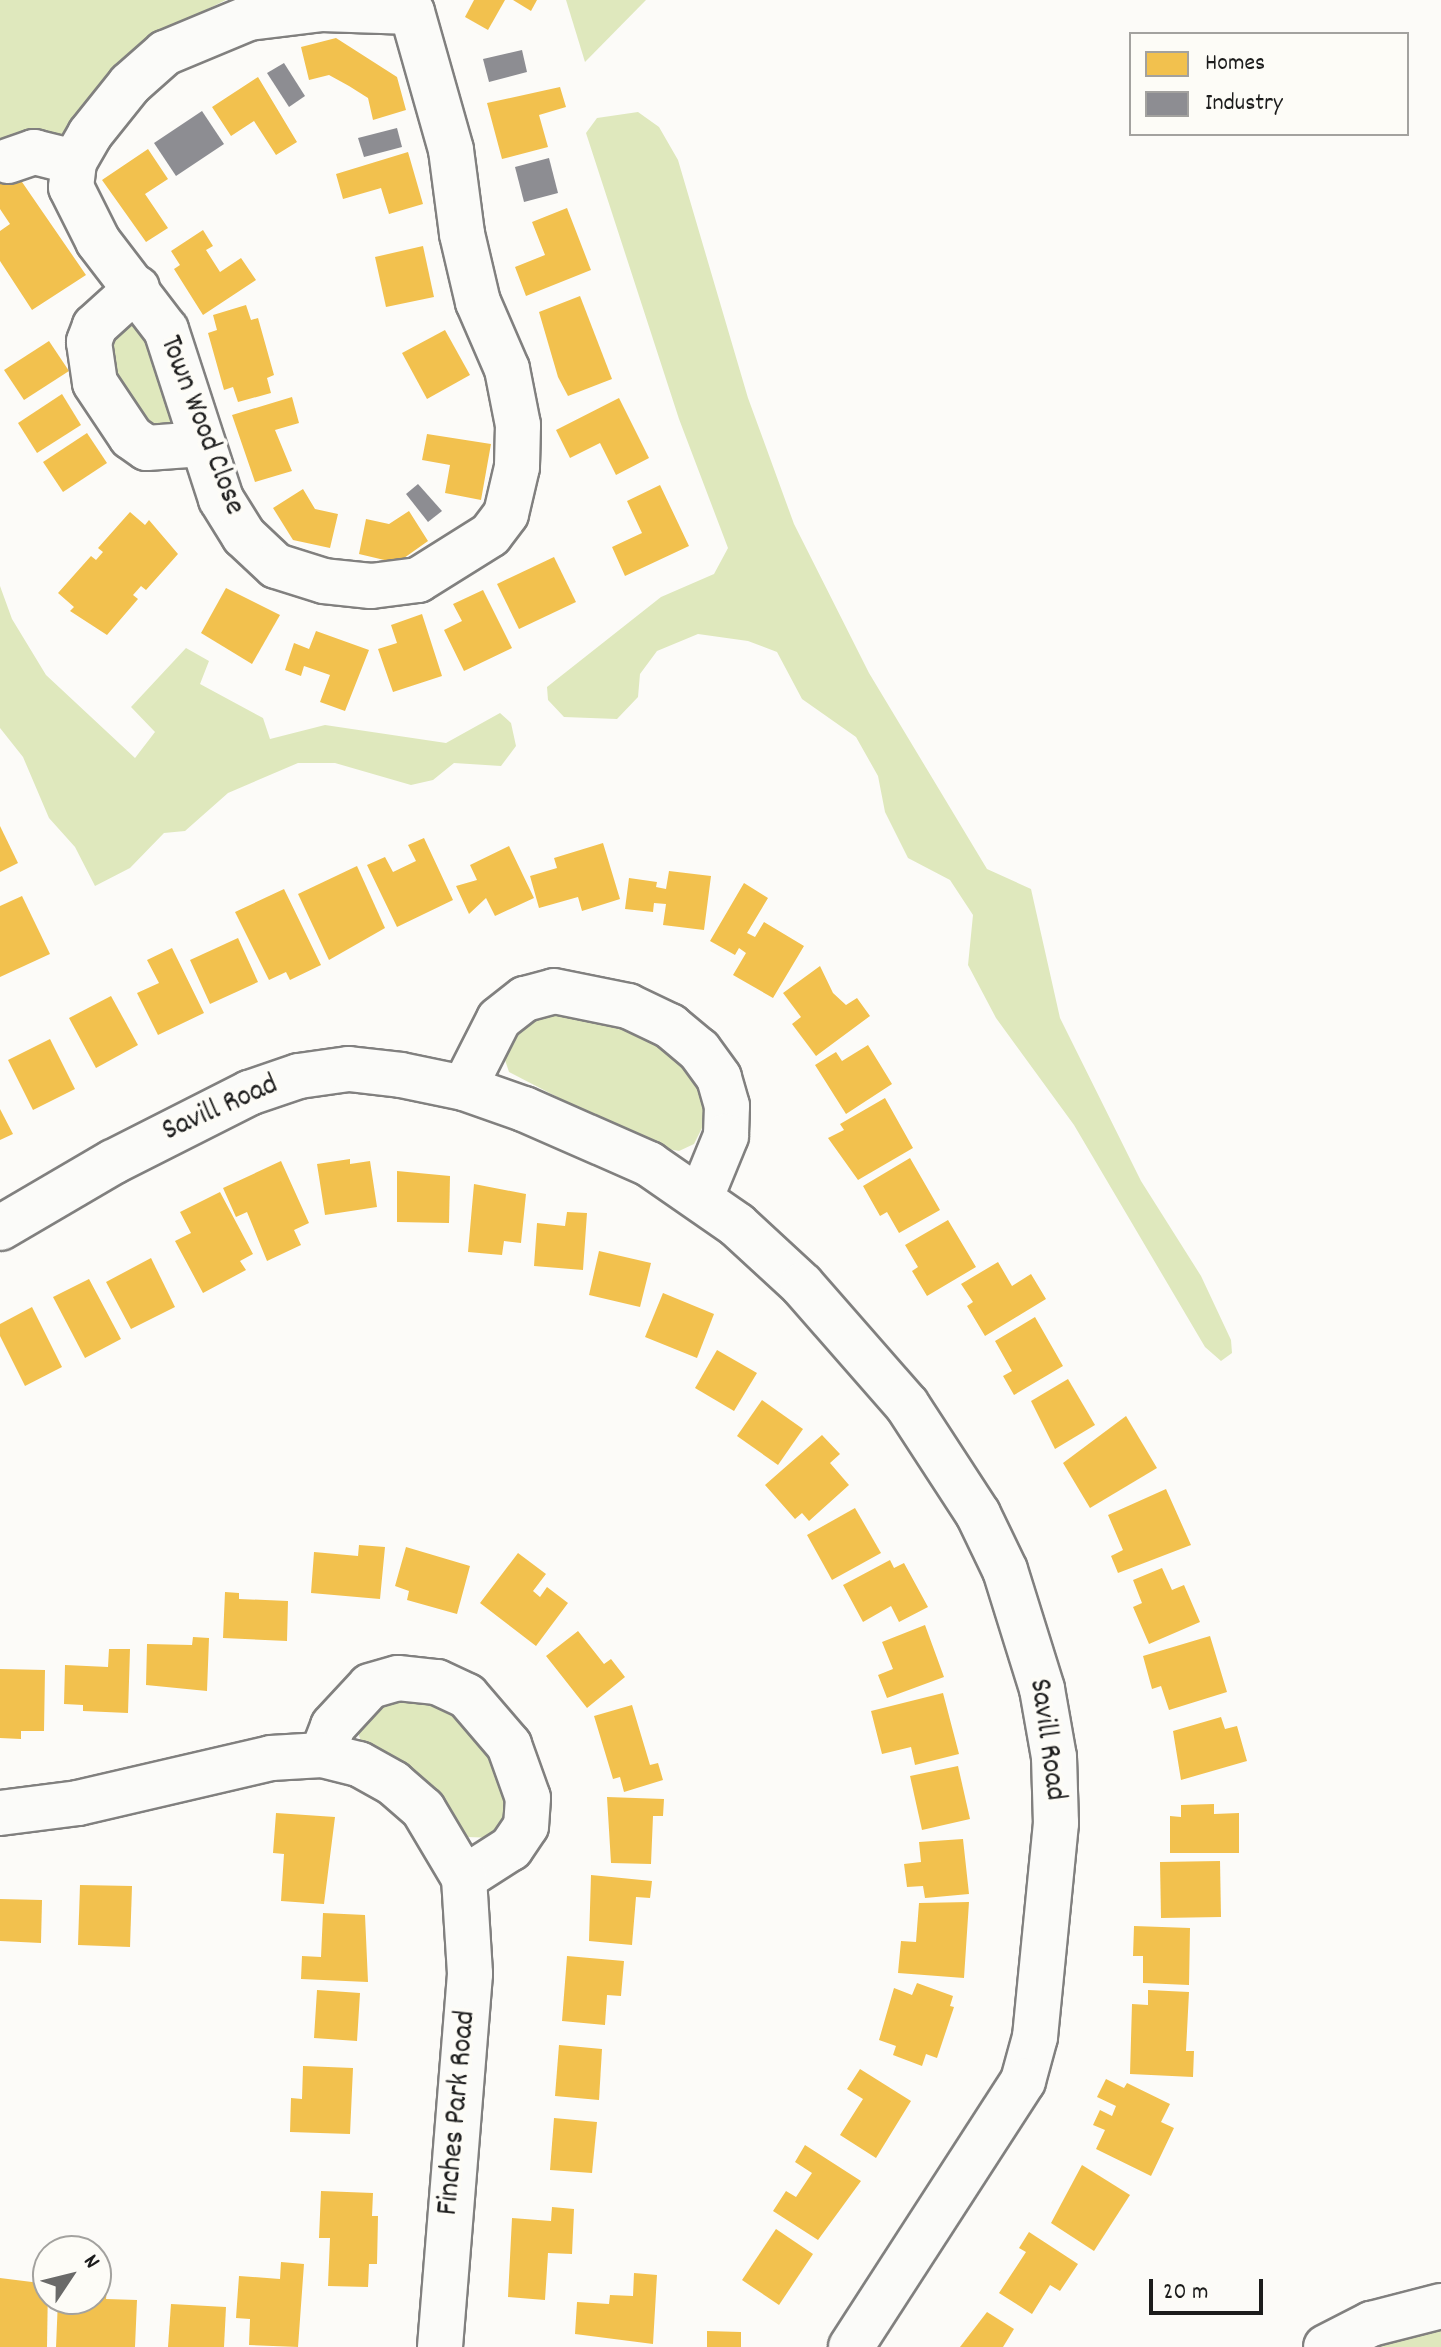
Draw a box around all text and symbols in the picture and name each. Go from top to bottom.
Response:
legend [1129,32,1409,136]
text: Homes [1205,47,1265,81]
text: Industry [1205,87,1283,121]
street label: Town Wood Close [149,331,251,521]
street label: Savill Road [158,1069,284,1151]
street label: Savill Road [1019,1677,1071,1803]
street label: Finches Park Road [432,2009,486,2217]
north arrow [32,2235,112,2315]
text: N [75,2249,106,2275]
scale bar [1153,2263,1267,2313]
text: 20 m [1163,2276,1209,2310]

